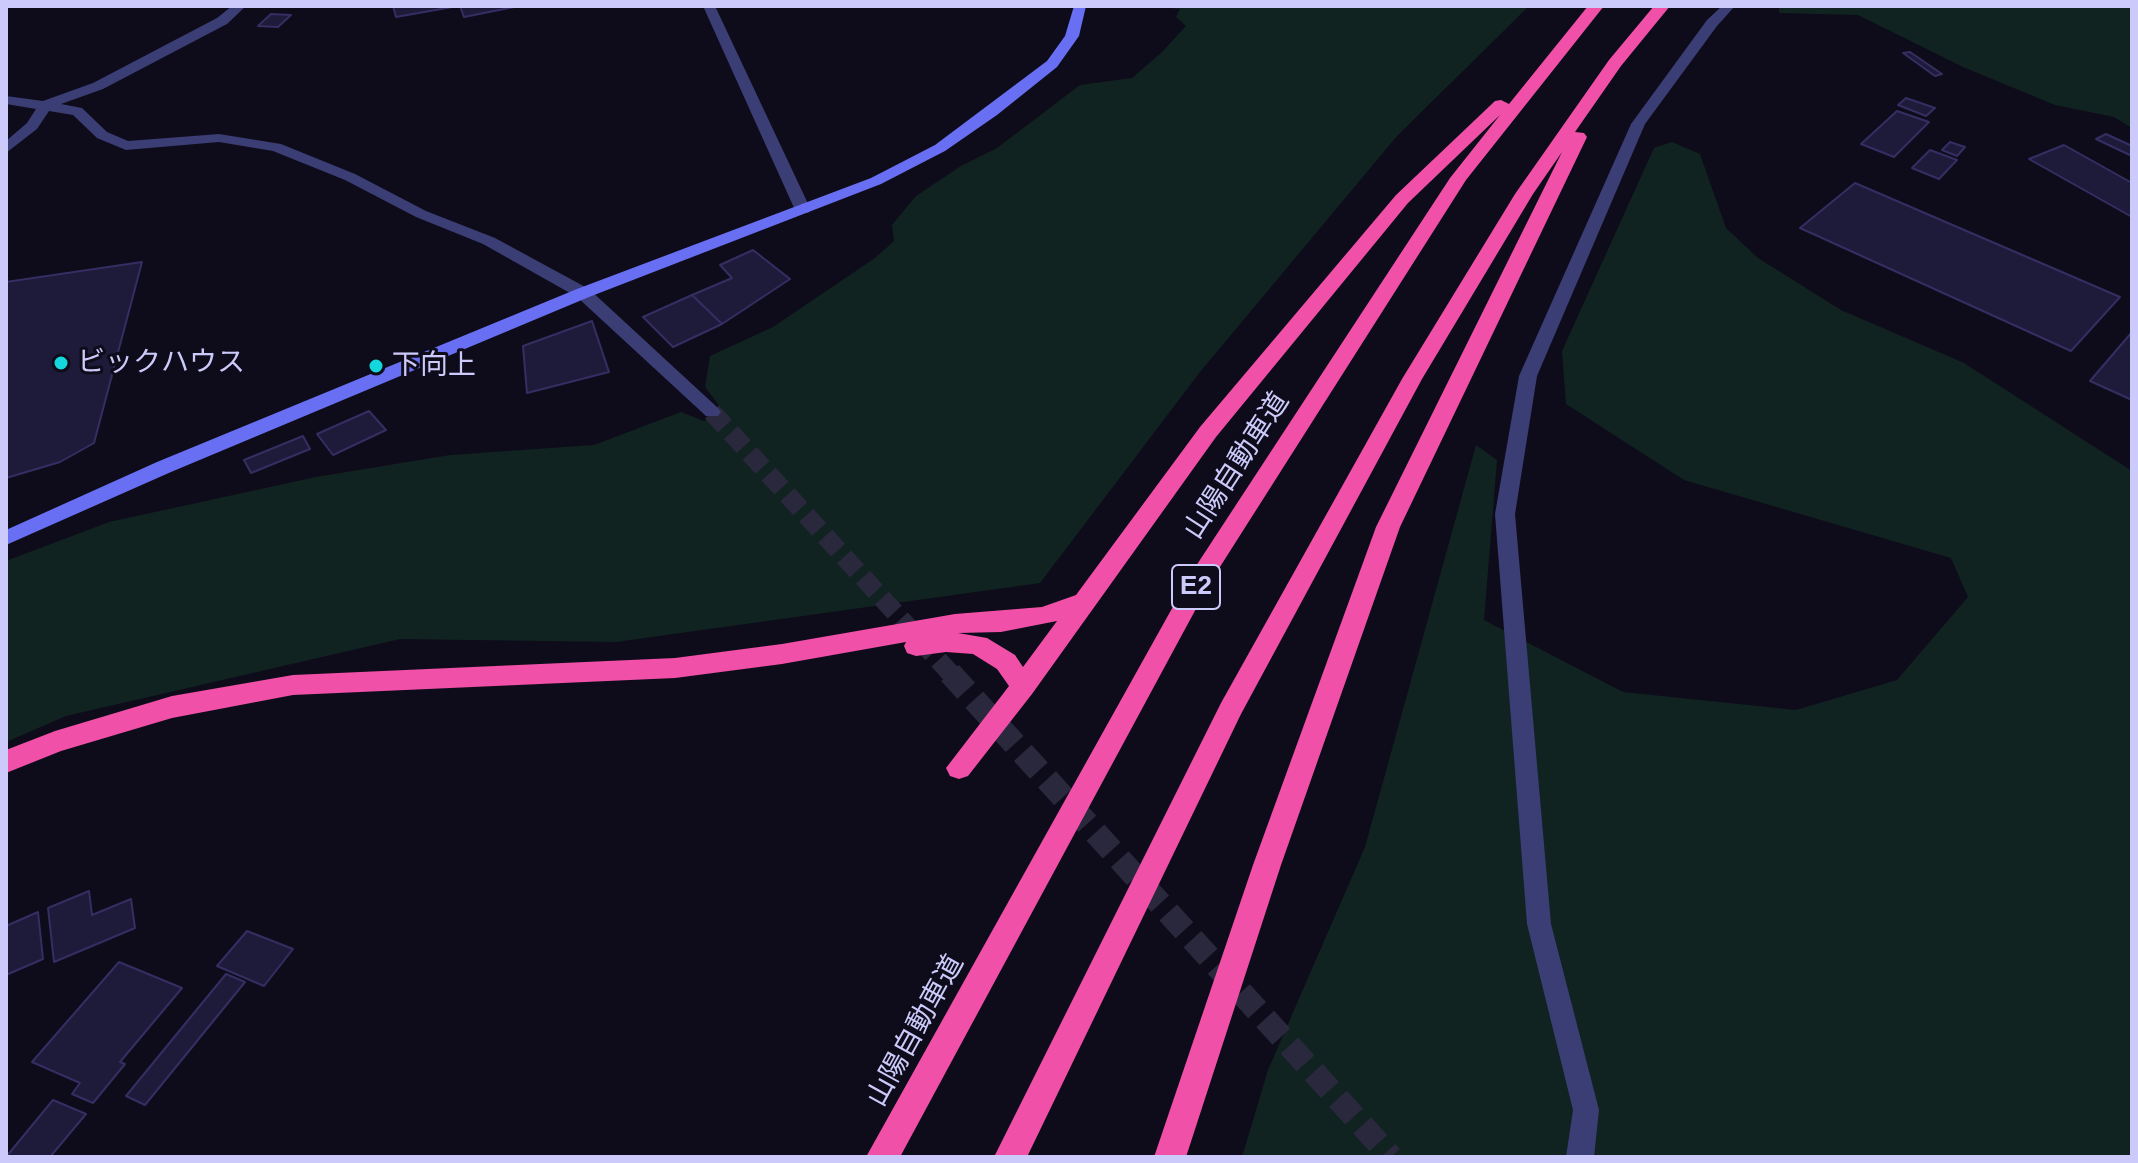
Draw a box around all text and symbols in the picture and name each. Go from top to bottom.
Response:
place label: ビックハウス [77,346,245,380]
place label: 下向上 [392,349,476,383]
marker: ビックハウス [52,354,70,372]
marker: 下向上 [367,357,385,375]
street label: 山陽自動車道 [1177,386,1297,546]
road number: E2 [1172,565,1220,609]
street label: 山陽自動車道 [861,949,971,1113]

